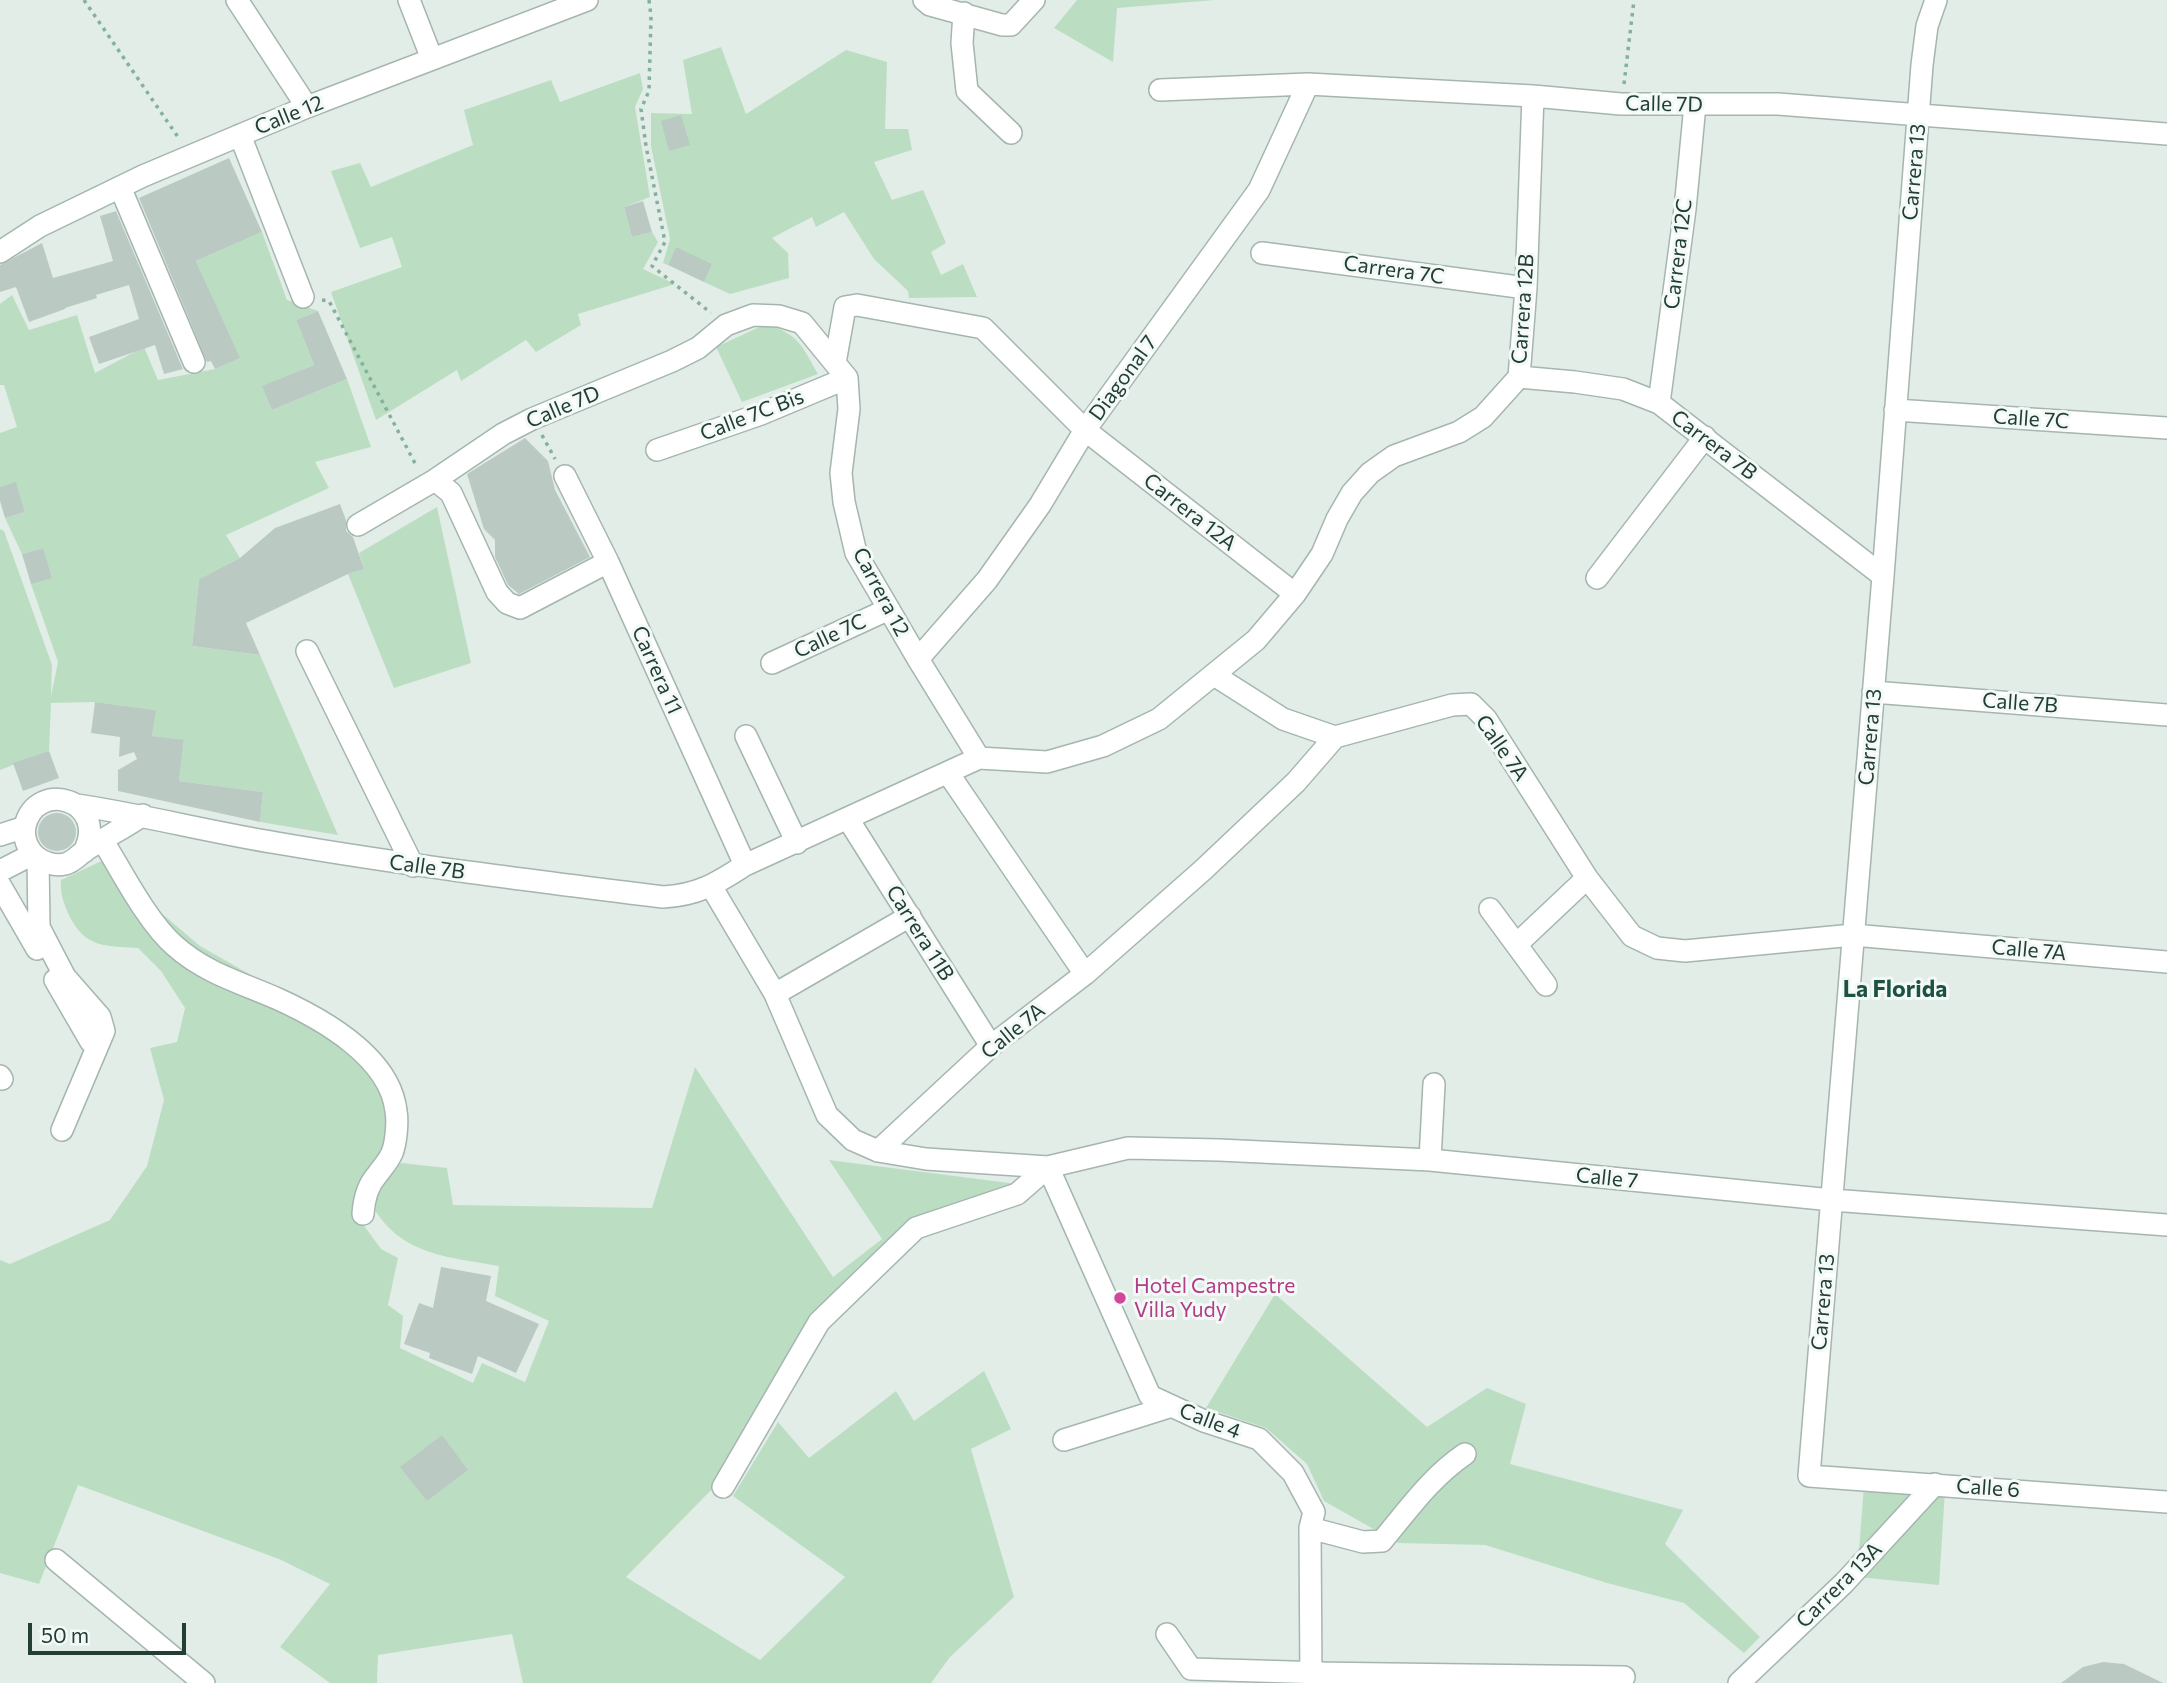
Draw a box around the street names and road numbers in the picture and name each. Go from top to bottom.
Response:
street label: Calle 12 [251,90,327,140]
street label: Calle 7D [1625,91,1703,117]
street label: Carrera 13 [1897,123,1931,221]
street label: Carrera 12C [1659,197,1697,311]
street label: Carrera 7C [1342,250,1446,290]
street label: Carrera 12B [1507,253,1539,365]
street label: Diagonal 7 [1084,331,1162,425]
street label: Calle 7D [522,380,604,434]
street label: Calle 7C Bis [697,384,807,446]
street label: Calle 7C [1992,404,2070,434]
street label: Carrera 7B [1666,405,1762,485]
street label: Carrera 12A [1138,468,1242,556]
street label: Carrera 12 [847,543,915,641]
street label: Calle 7C [790,608,870,664]
street label: Carrera 11 [626,622,688,718]
street label: Carrera 13 [1853,688,1887,786]
street label: Calle 7B [1981,688,2059,718]
street label: Calle 7A [1470,710,1534,786]
street label: Calle 7B [388,849,466,885]
street label: Carrera 11B [881,881,959,985]
street label: Calle 7A [1991,934,2067,966]
street label: Calle 7A [976,998,1050,1064]
street label: Calle 7 [1575,1162,1639,1194]
street label: Carrera 13 [1806,1253,1840,1351]
street label: Calle 4 [1176,1398,1244,1444]
street label: Calle 6 [1955,1473,2021,1503]
street label: Carrera 13A [1791,1537,1887,1633]

